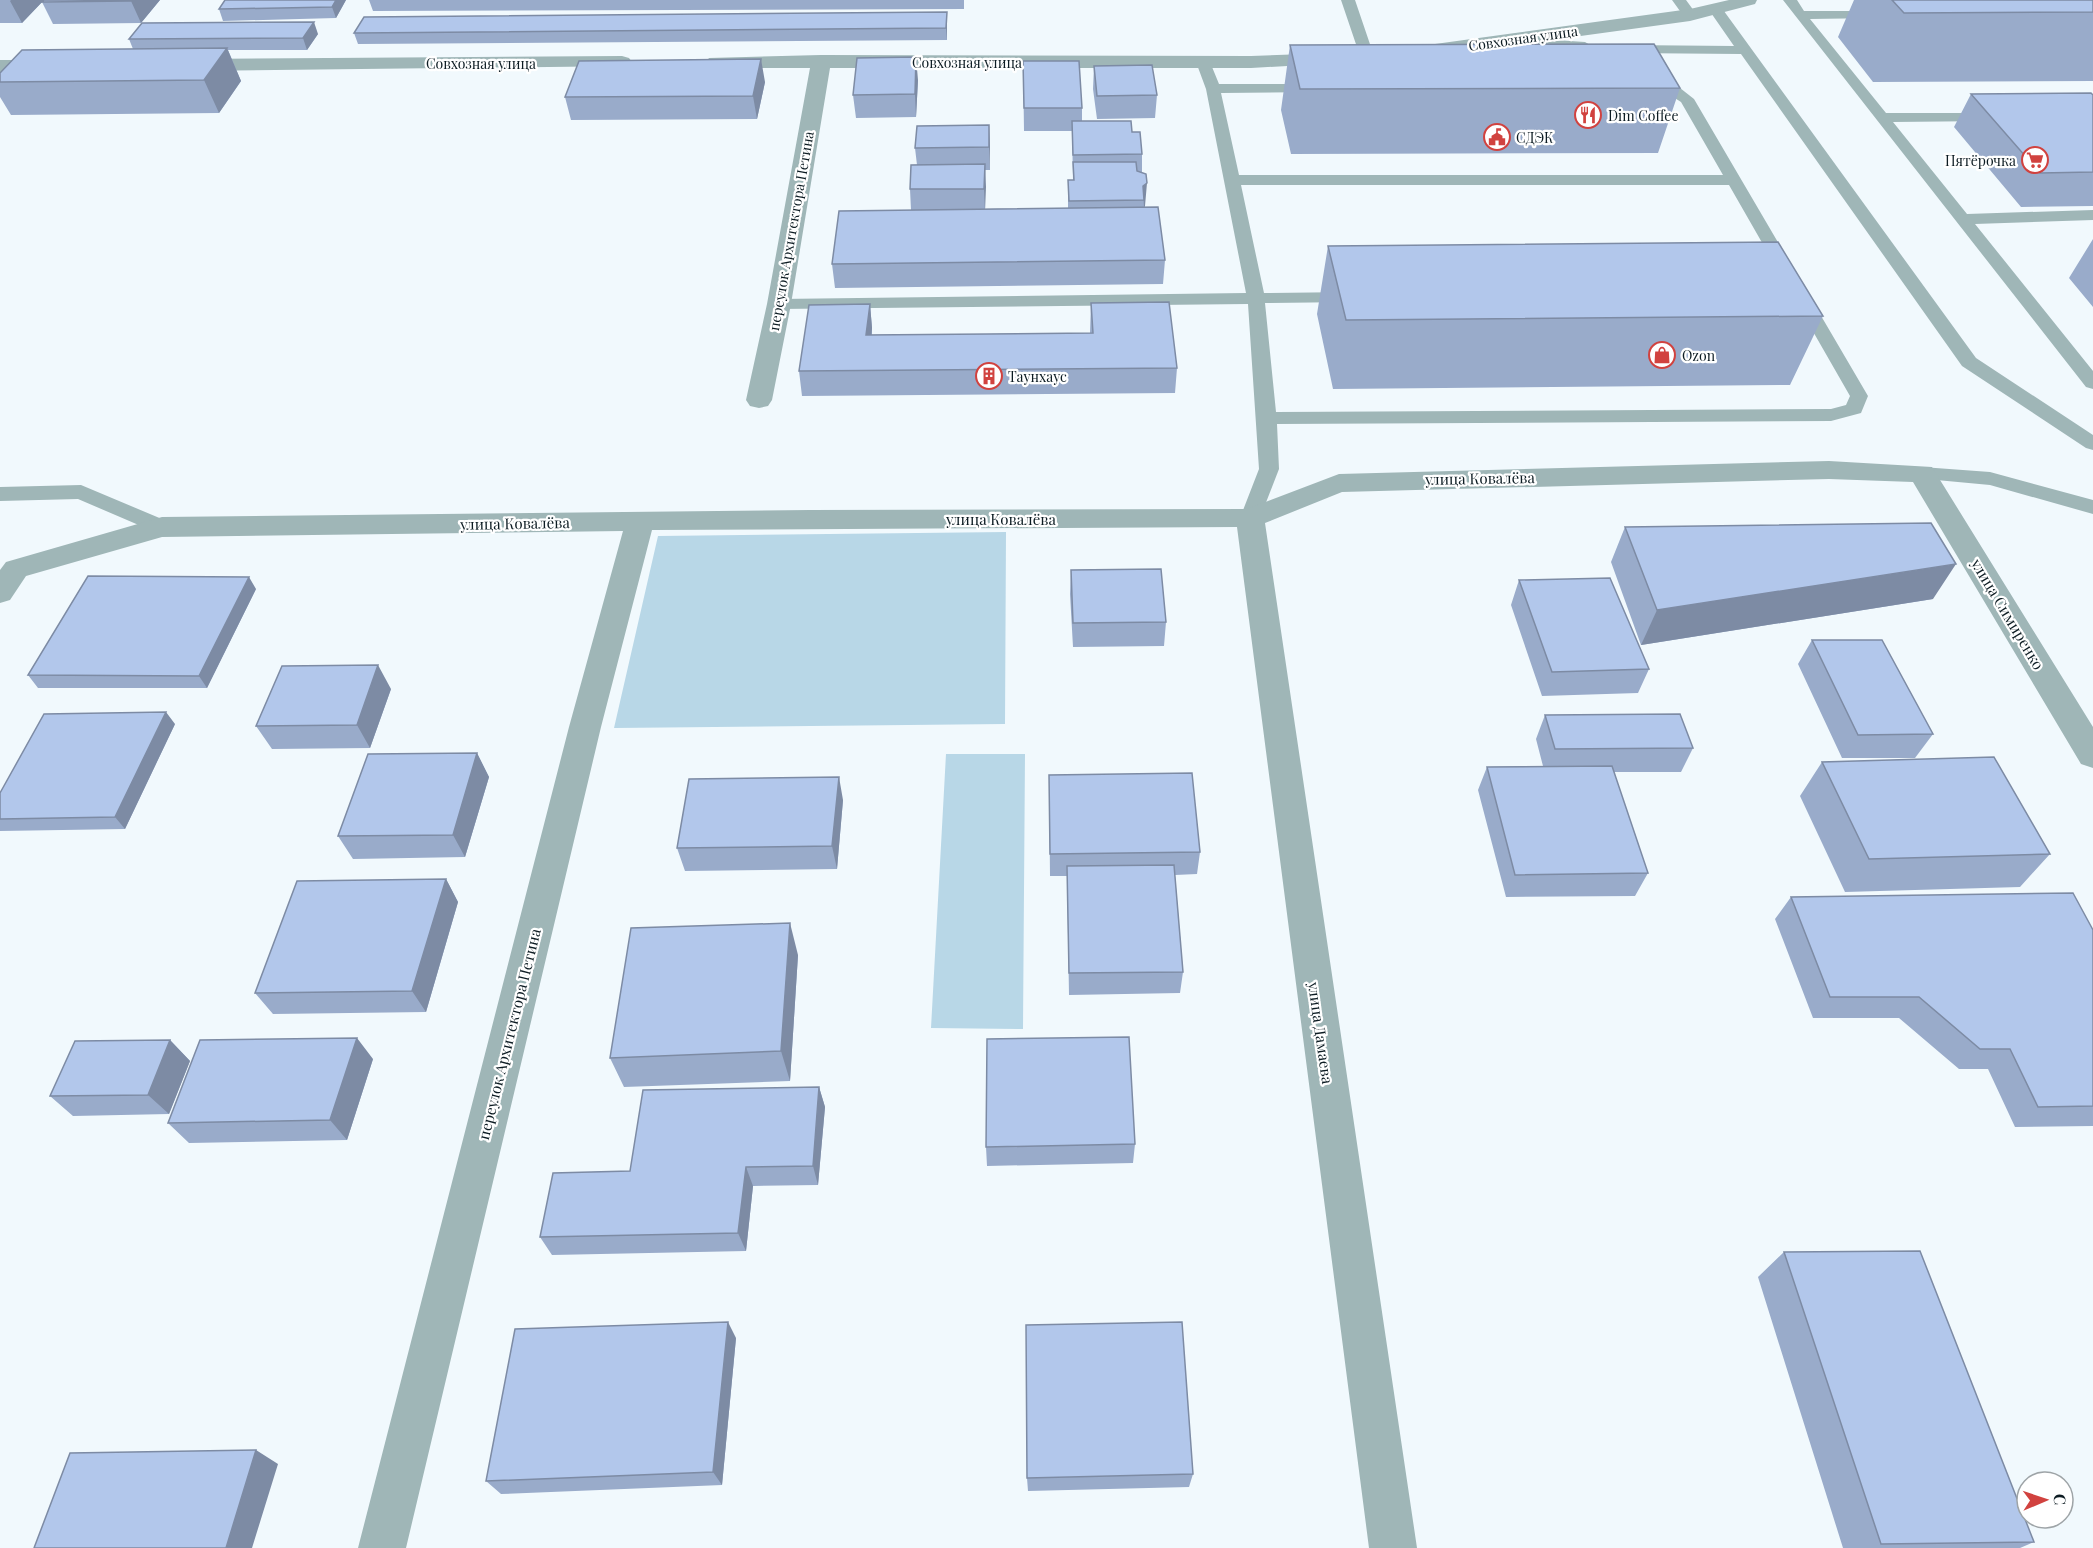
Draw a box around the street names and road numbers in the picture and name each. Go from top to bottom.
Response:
street label: Совхозная улица [1467,21,1579,55]
street label: Совхозная улица [912,53,1022,72]
street label: Совхозная улица [426,54,536,73]
street label: переулок Архитектора Петина [764,130,818,332]
street label: улица Ковалёва [1424,467,1536,489]
street label: улица Ковалёва [945,509,1056,529]
street label: улица Ковалёва [459,512,571,534]
street label: улица Симиренко [1966,554,2049,673]
street label: переулок Архитектора Петина [473,926,545,1142]
street label: улица Дамаева [1304,980,1338,1086]

